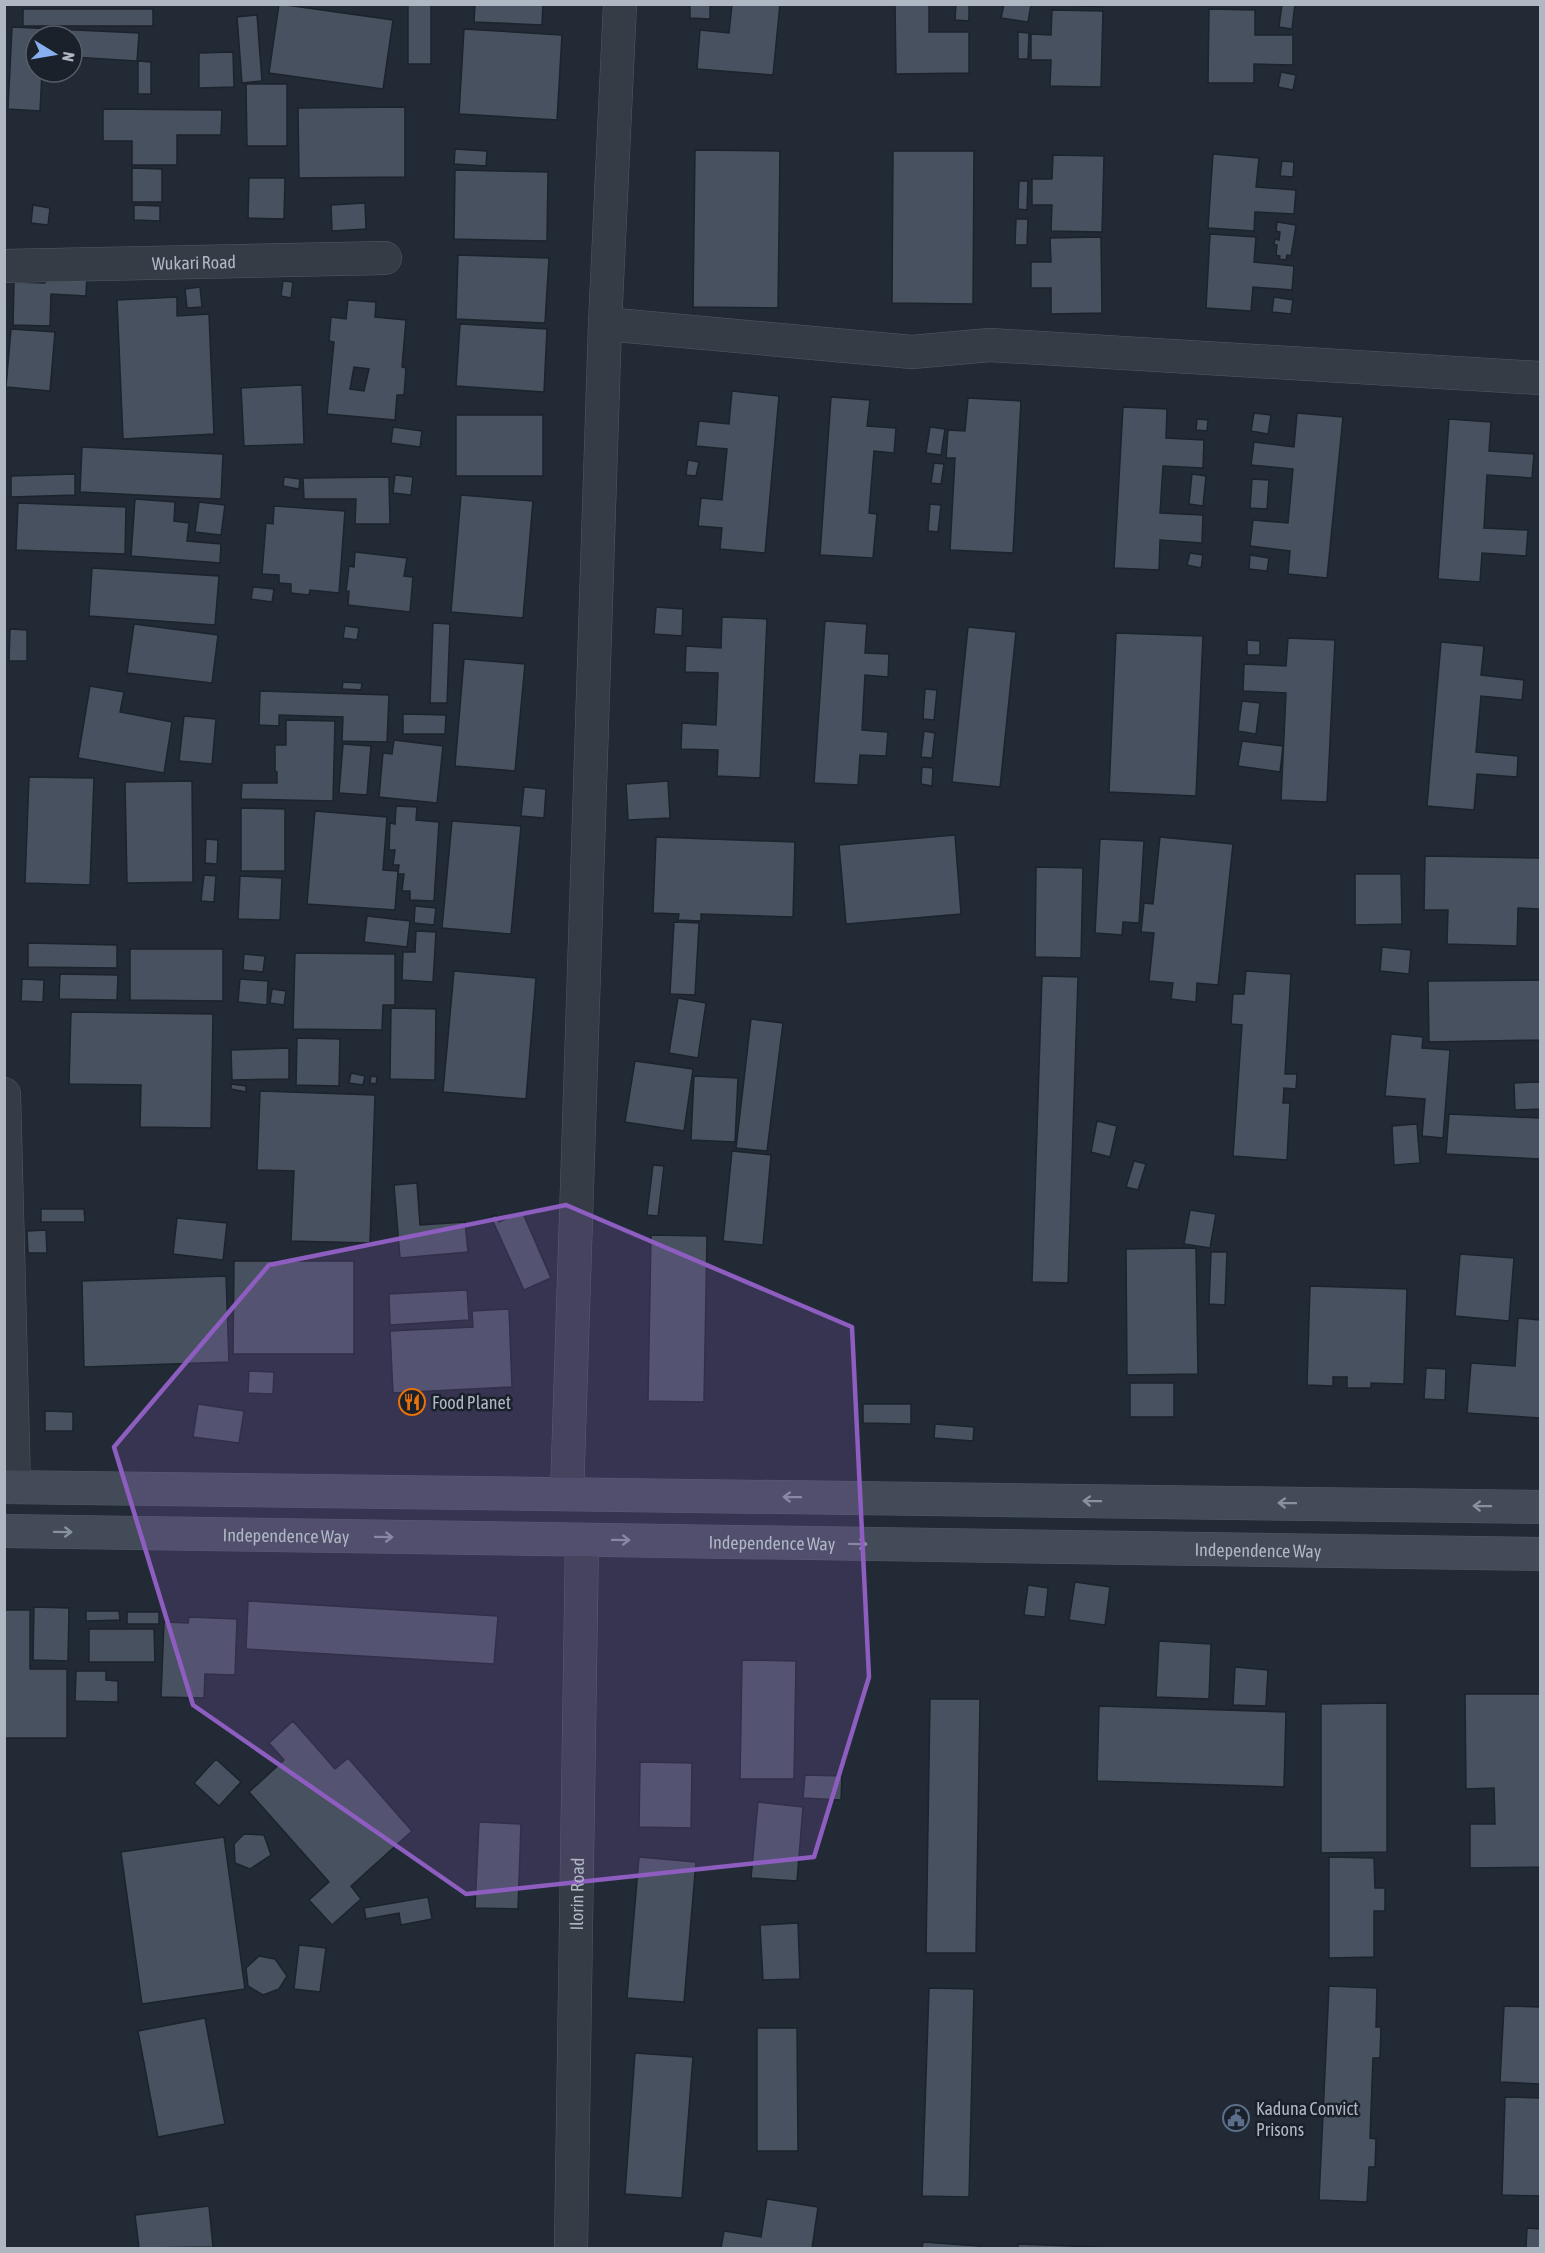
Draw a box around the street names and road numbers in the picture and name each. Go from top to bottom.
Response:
street label: Wukari Road [152,251,236,273]
street label: Independence Way [222,1524,349,1547]
street label: Independence Way [708,1531,835,1554]
street label: Independence Way [1194,1538,1321,1561]
street label: Ilorin Road [565,1858,588,1931]

